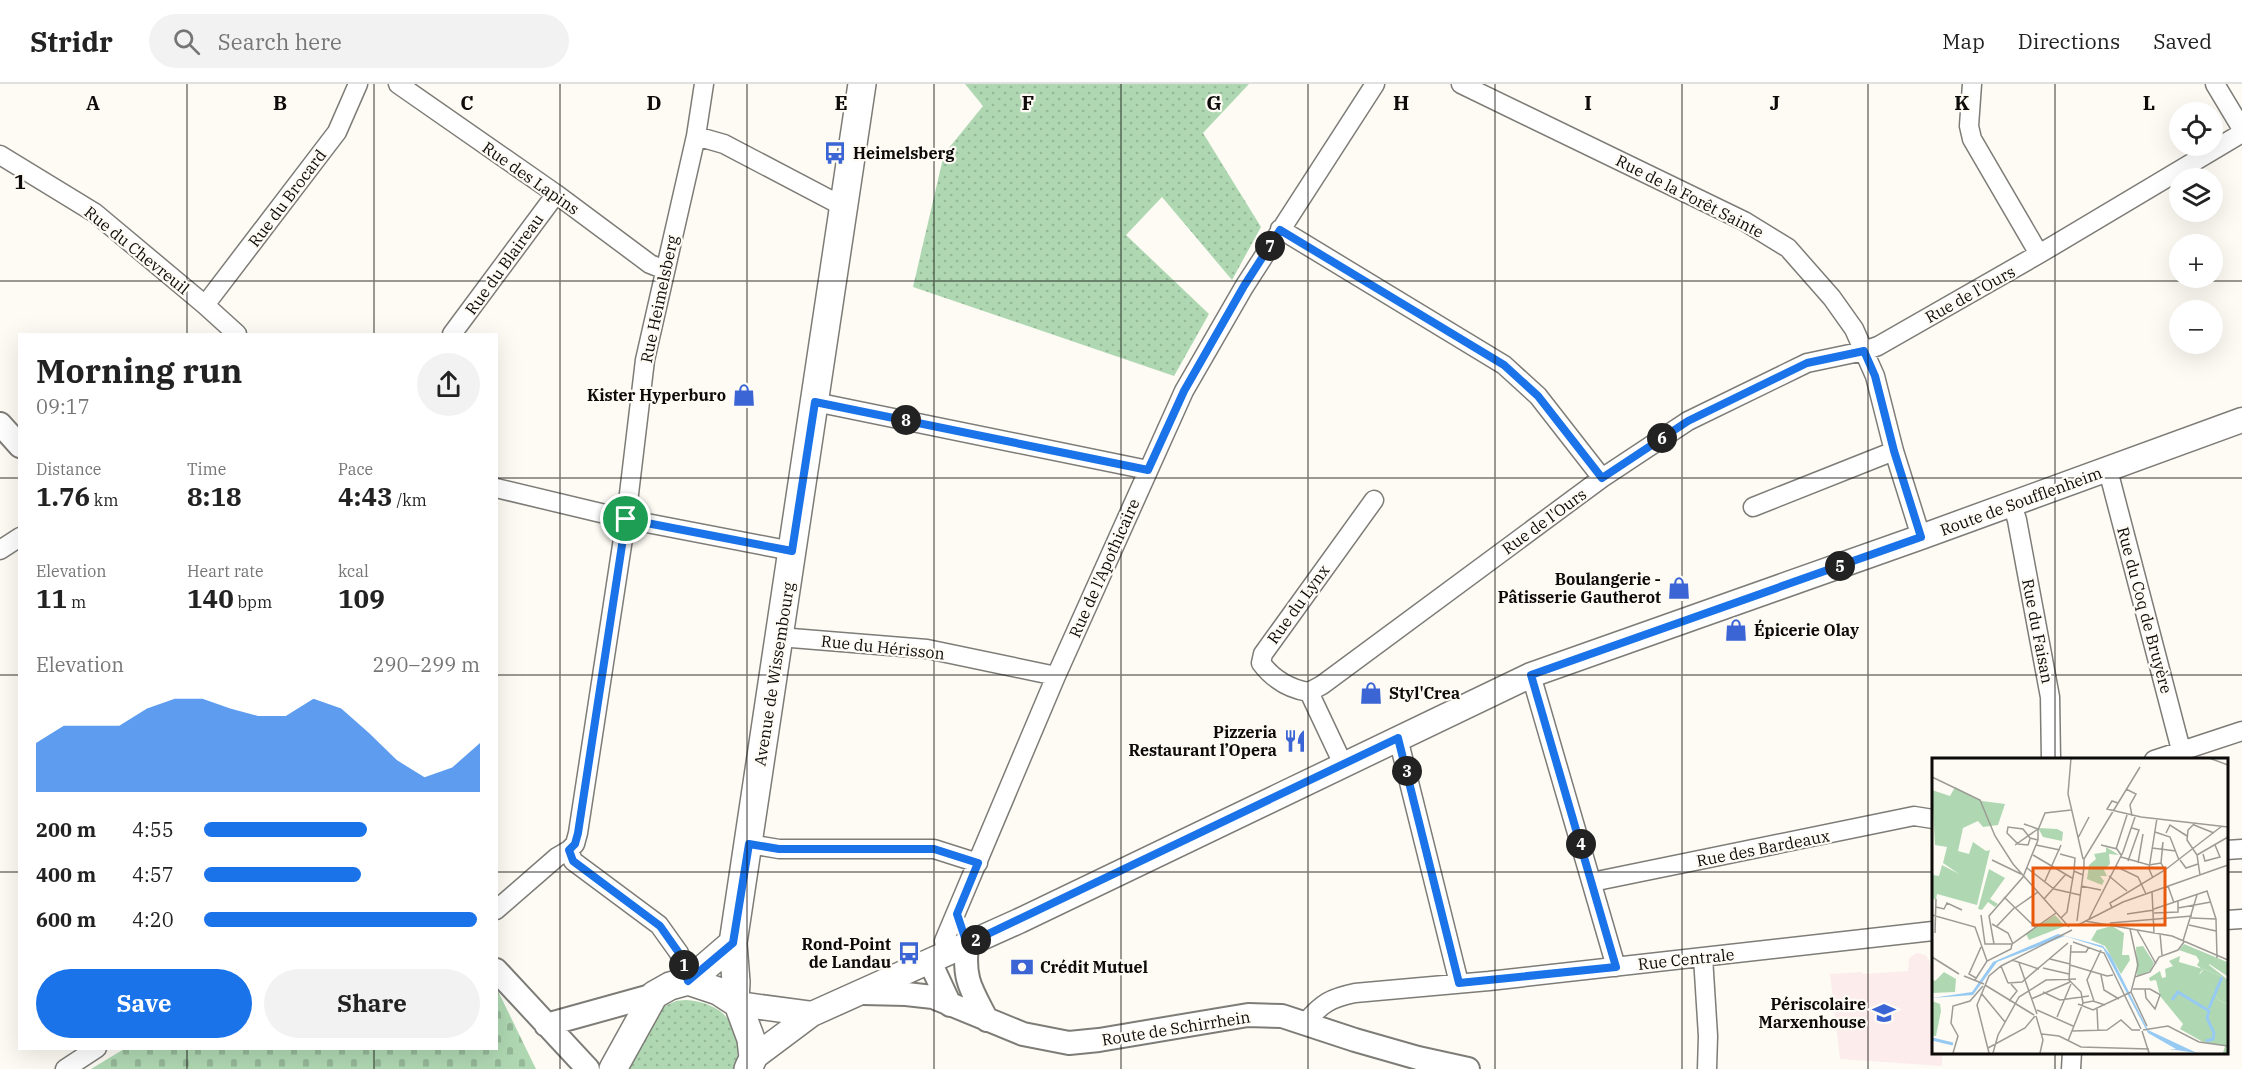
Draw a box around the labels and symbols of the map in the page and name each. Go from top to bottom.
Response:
text: A [86,89,100,116]
text: B [273,89,287,116]
text: C [460,89,474,116]
text: D [646,89,662,116]
text: E [834,89,848,116]
text: F [1022,89,1034,116]
text: G [1206,89,1222,116]
text: H [1393,89,1409,116]
text: I [1584,89,1592,116]
text: J [1770,89,1780,116]
text: K [1954,89,1970,116]
text: L [2143,89,2155,116]
street label: Rue des Lapins [479,137,583,219]
bus stop icon: Heimelsberg [822,140,848,166]
place label: Heimelsberg [853,143,955,163]
street label: Rue du Brocard [244,145,330,251]
street label: Rue de la Forêt Sainte [1613,150,1767,242]
text: 1 [14,168,26,195]
street label: Rue du Chevreuil [81,202,194,299]
street label: Rue du Blaireau [461,210,547,318]
pin: 7 [1255,231,1285,261]
street label: Rue Heimelsberg [636,233,682,364]
street label: Rue de l'Ours [1922,261,2018,327]
shop icon: Kister Hyperburo [731,382,757,408]
place label: Kister Hyperburo [587,385,726,405]
pin: 8 [891,405,921,435]
pin: 6 [1647,423,1677,453]
street label: Route de Soufflenheim [1937,462,2105,540]
street label: Rue de l'Ours [1498,484,1590,558]
pin [600,493,651,544]
street label: Rue de l'Apothicaire [1064,495,1144,641]
street label: Rue du Coq de Bruyère [2113,525,2177,695]
pin: 5 [1825,551,1855,581]
street label: Rue du Lynx [1263,560,1333,647]
place label: Boulangerie - Pâtisserie Gautherot [1498,569,1661,607]
shop icon: Boulangerie - Pâtisserie Gautherot [1666,575,1692,601]
street label: Rue du Faisan [2018,577,2058,685]
street label: Avenue de Wissembourg [750,580,798,767]
shop icon: Épicerie Olay [1723,617,1749,643]
place label: Épicerie Olay [1754,619,1860,640]
street label: Rue du Hérisson [820,631,946,663]
shop icon: Styl'Crea [1358,680,1384,706]
place label: Styl'Crea [1389,683,1460,703]
place label: Pizzeria Restaurant l’Opera [1129,722,1277,760]
restaurant icon: Pizzeria Restaurant l’Opera [1282,728,1308,754]
pin: 3 [1392,756,1422,786]
inset map [1932,758,2227,1054]
street label: Rue des Bardeaux [1695,825,1831,871]
pin: 4 [1566,829,1596,859]
pin: 2 [961,925,991,955]
place label: Rond-Point de Landau [802,934,891,972]
bus stop icon: Rond-Point de Landau [896,940,922,966]
street label: Rue Centrale [1637,944,1735,974]
pin: 1 [669,950,699,980]
bank icon: Crédit Mutuel [1009,954,1035,980]
place label: Crédit Mutuel [1040,957,1148,977]
place label: Périscolaire Marxenhouse [1759,994,1866,1032]
school or university icon: Périscolaire Marxenhouse [1871,1000,1897,1026]
street label: Route de Schirrhein [1100,1006,1252,1050]

